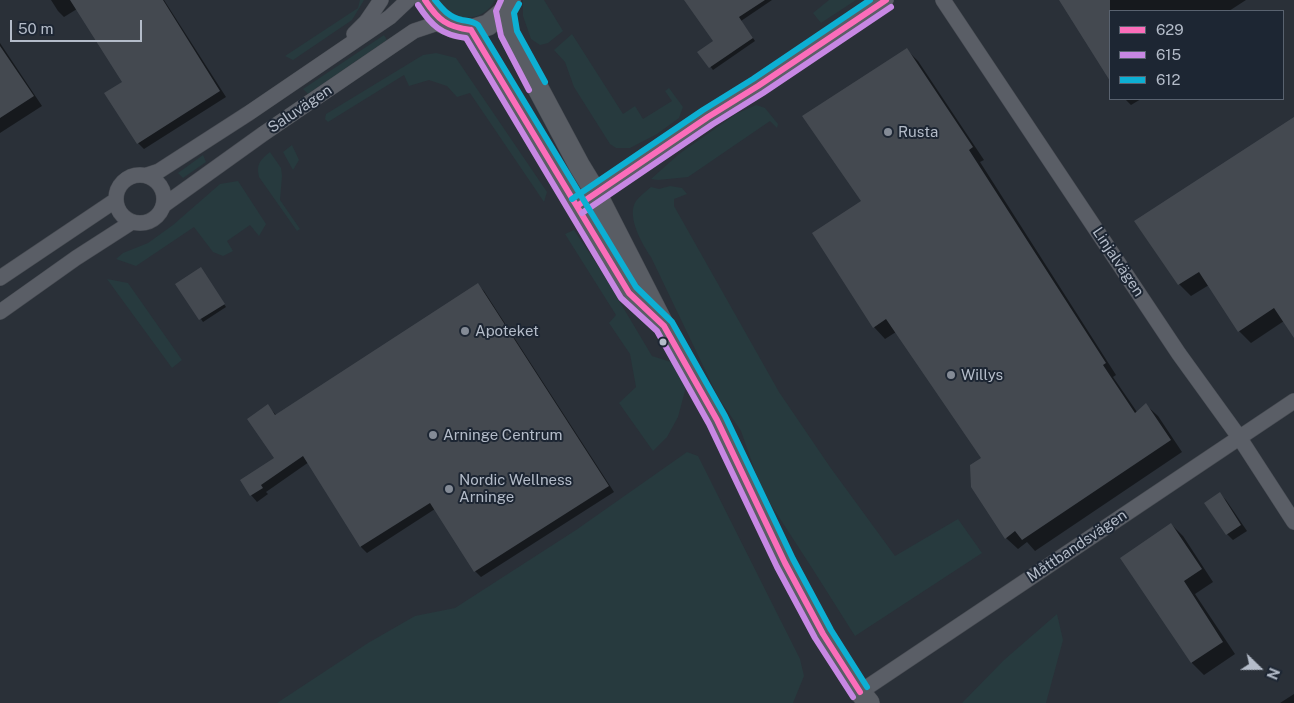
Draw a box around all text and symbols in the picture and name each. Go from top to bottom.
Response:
scale bar [12,10,145,42]
legend [1109,10,1284,100]
text: 50 m [18,20,53,37]
text: 629 [1156,21,1184,38]
text: 615 [1156,46,1181,63]
text: 612 [1156,71,1180,88]
street label: Saluvägen [265,81,335,137]
place label: Rusta [898,123,938,141]
marker: Rusta [882,126,894,138]
street label: Linjalvägen [1088,224,1148,300]
place label: Apoteket [475,322,539,340]
marker: Apoteket [459,325,471,337]
unlabelled marker [658,337,668,347]
place label: Willys [961,366,1003,384]
marker: Willys [945,369,957,381]
place label: Arninge Centrum [443,426,562,444]
marker: Arninge Centrum [427,429,439,441]
place label: Nordic Wellness Arninge [459,471,572,506]
marker: Nordic Wellness Arninge [443,483,455,495]
street label: Måttbandsvägen [1024,506,1130,586]
north arrow [1234,643,1284,693]
text: N [1263,666,1282,682]

